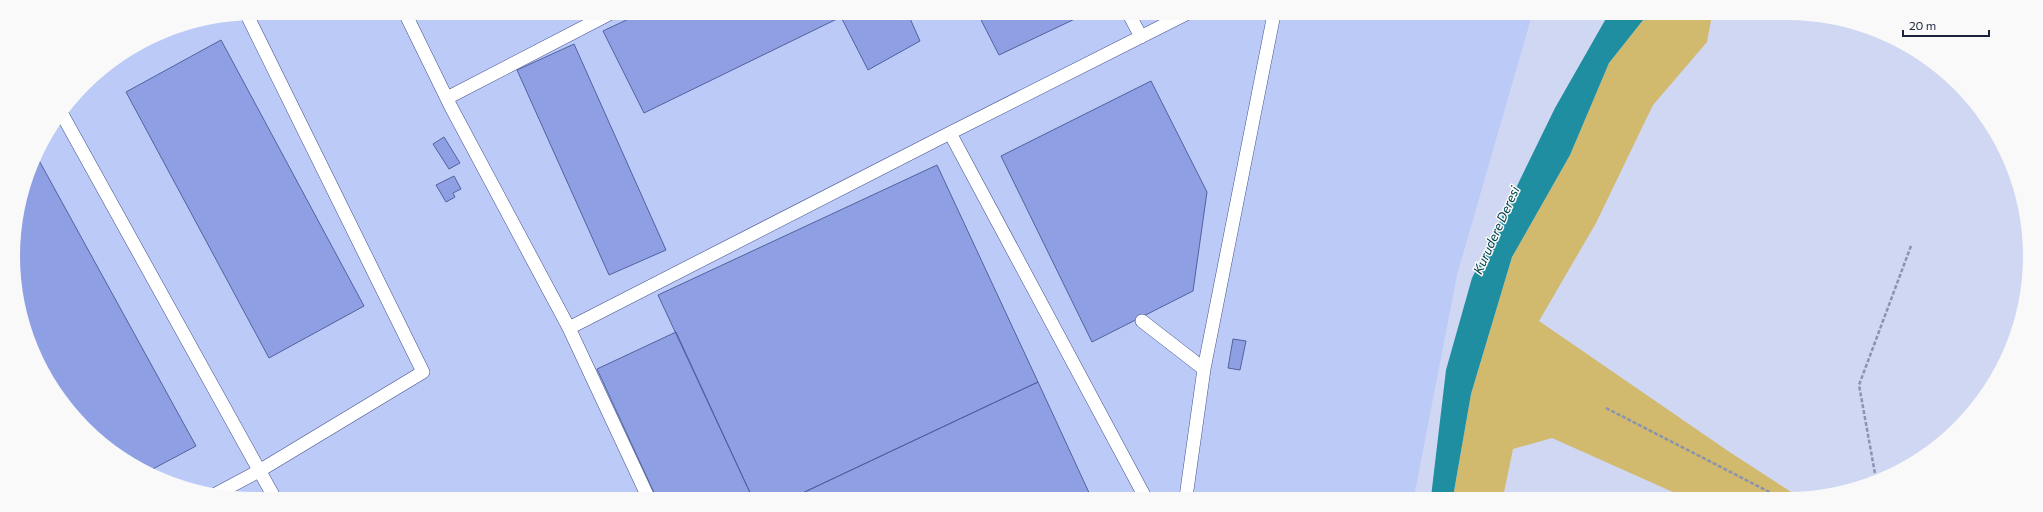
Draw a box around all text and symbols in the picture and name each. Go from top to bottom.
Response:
scale bar [1903,12,1989,38]
text: 20 m [1909,18,1936,32]
water label: Kurudere Deresi [1469,183,1523,276]

